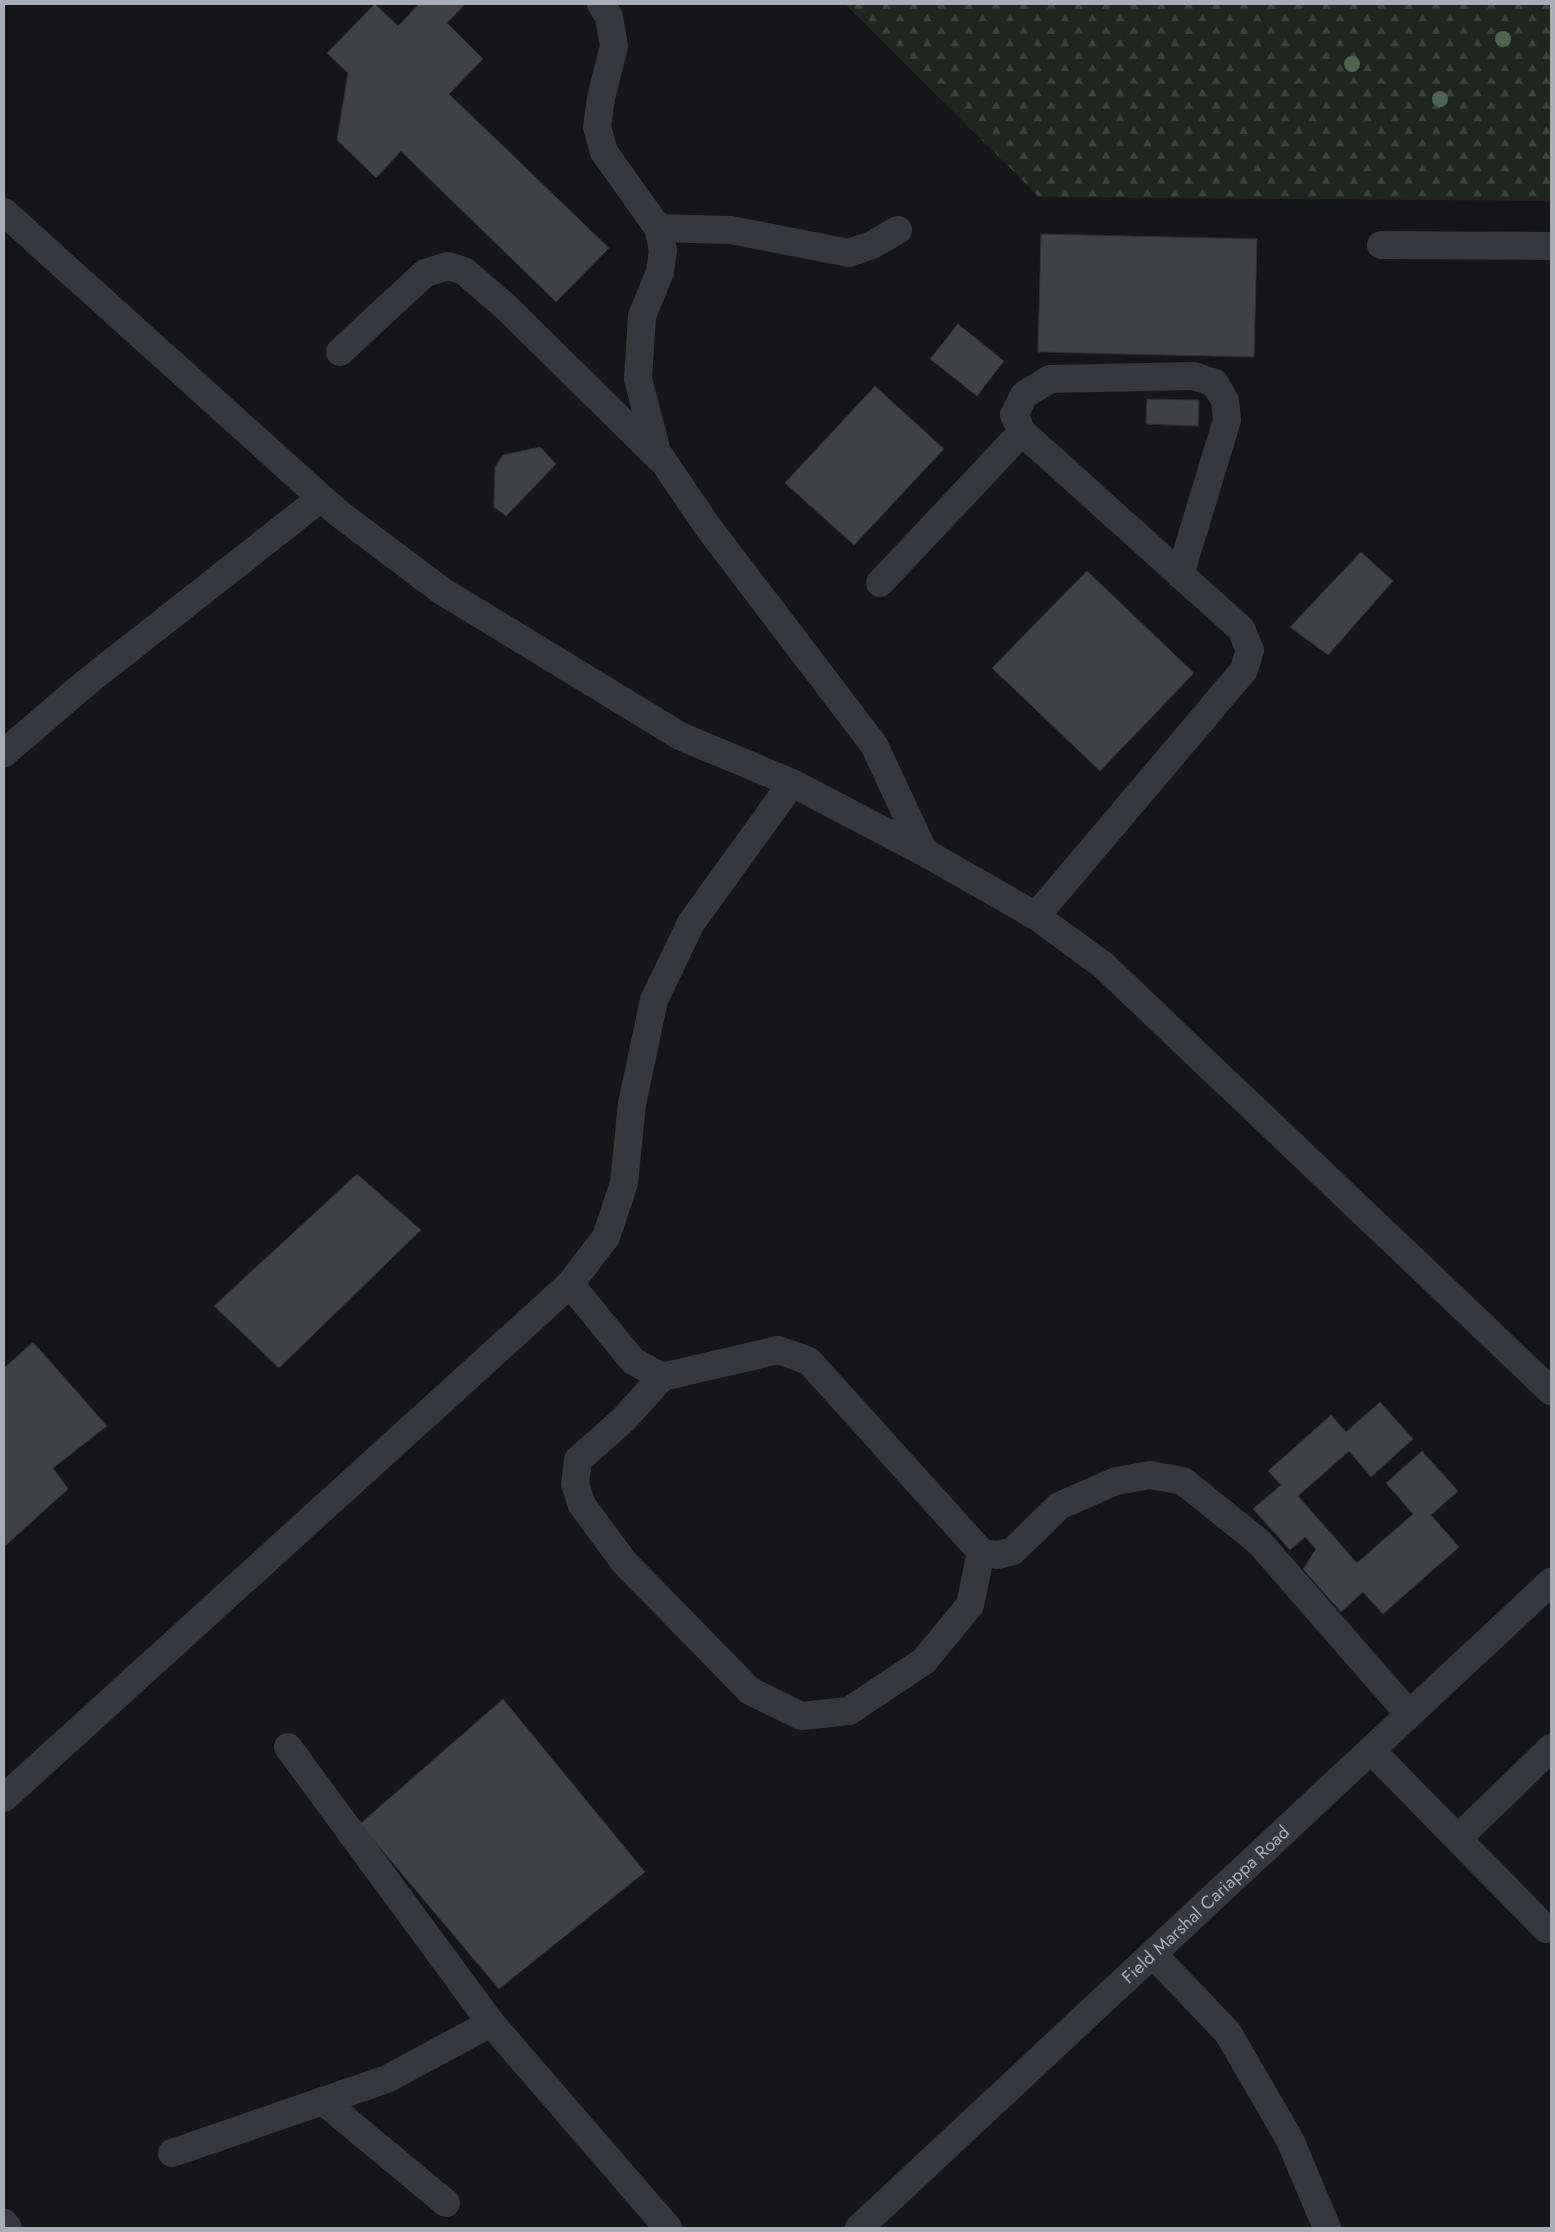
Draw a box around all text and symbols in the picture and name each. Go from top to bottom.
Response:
street label: Field Marshal Cariappa Road [1116,1820,1295,1990]

